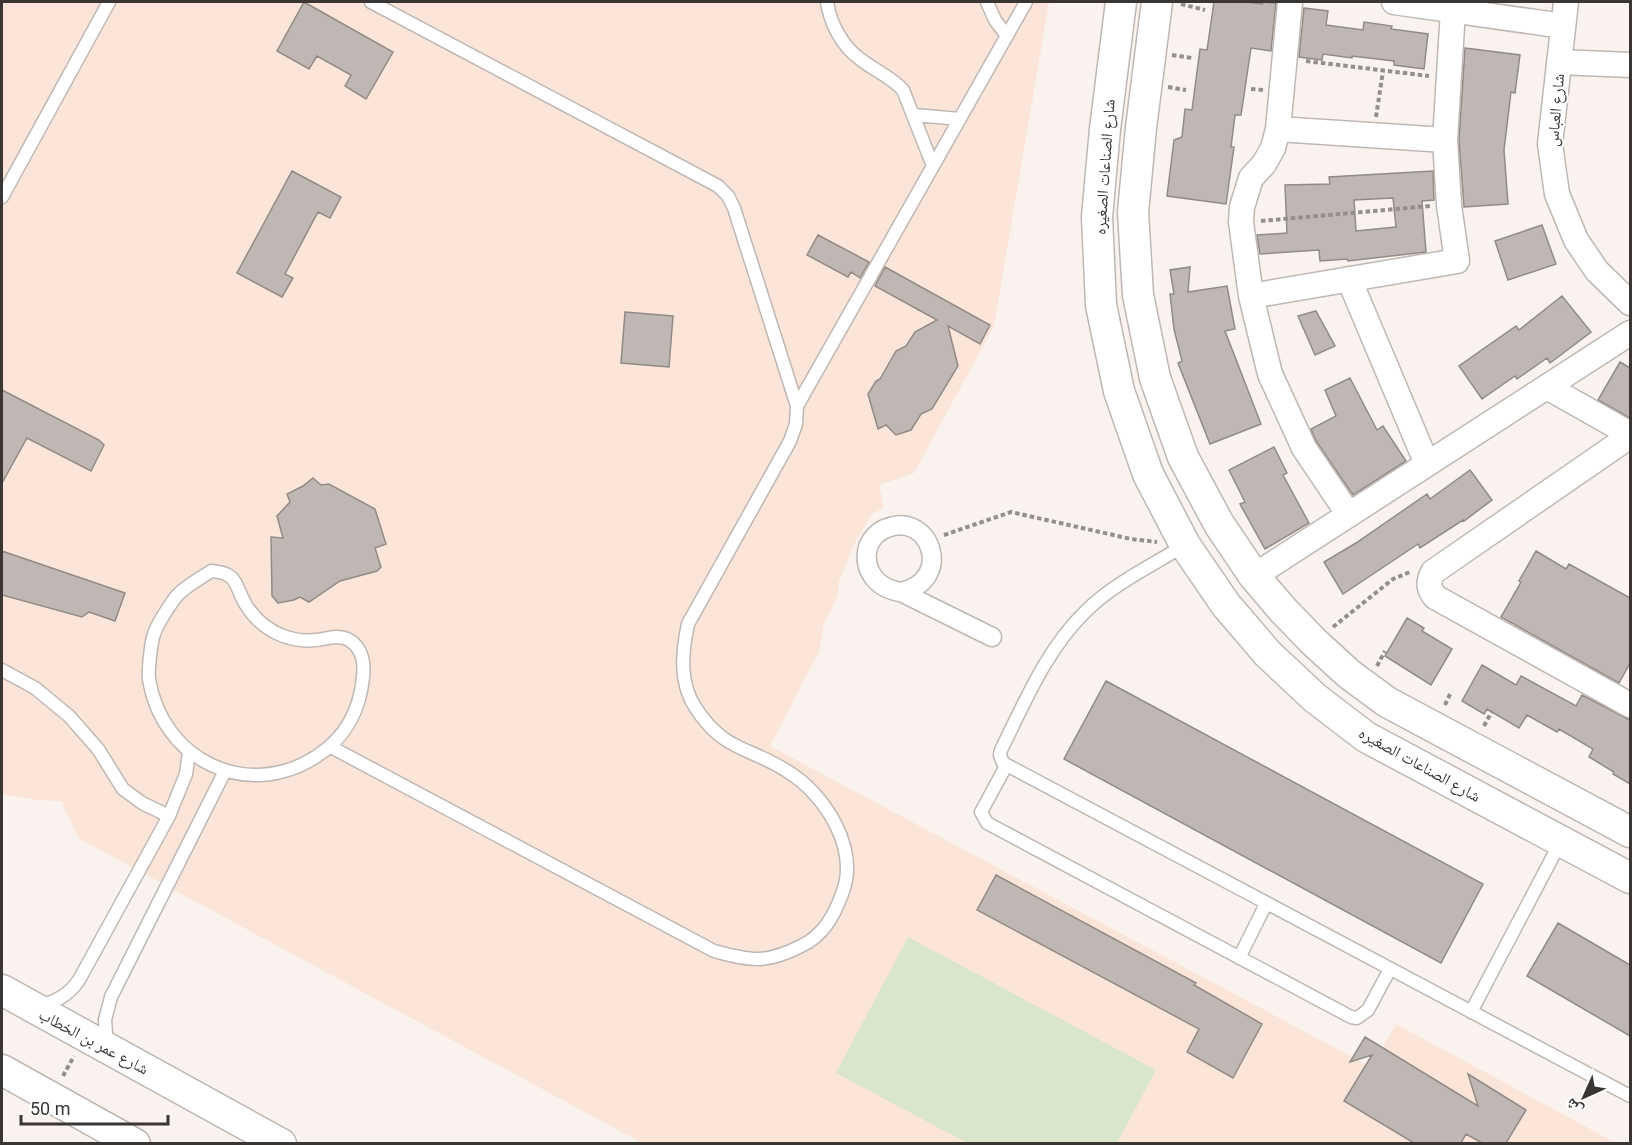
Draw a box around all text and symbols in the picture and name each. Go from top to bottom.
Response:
street label: شارع العباس [1543,73,1569,147]
street label: شارع الصناعات الصغيره [1090,98,1120,236]
street label: شارع الصناعات الصغيره [1355,723,1484,807]
street label: شارع عمر بن الخطاب [35,1005,152,1079]
north arrow [1554,1067,1614,1127]
scale bar [21,1088,168,1126]
text: ش [1561,1095,1586,1120]
text: 50 m [30,1098,70,1119]

